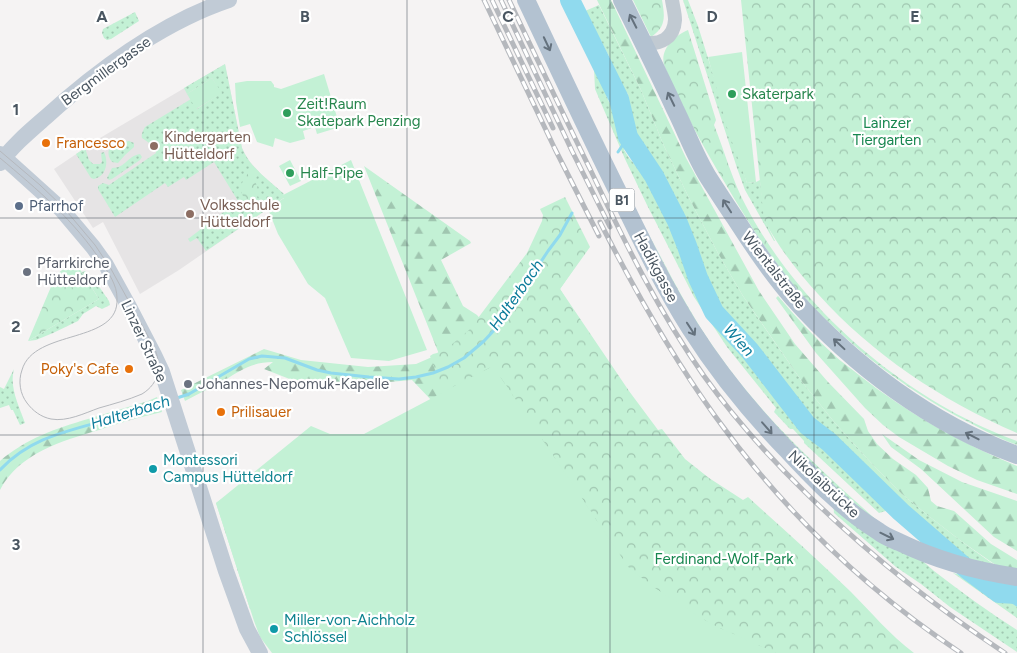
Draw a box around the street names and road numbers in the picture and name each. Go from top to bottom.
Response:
street label: Bergmillergasse [58,33,154,109]
road number: B1 [610,188,634,212]
street label: Wientalstraße [738,228,810,312]
street label: Hadikgasse [630,229,682,305]
street label: Linzer Straße [117,297,171,385]
street label: Nikolaibrücke [785,446,863,522]

